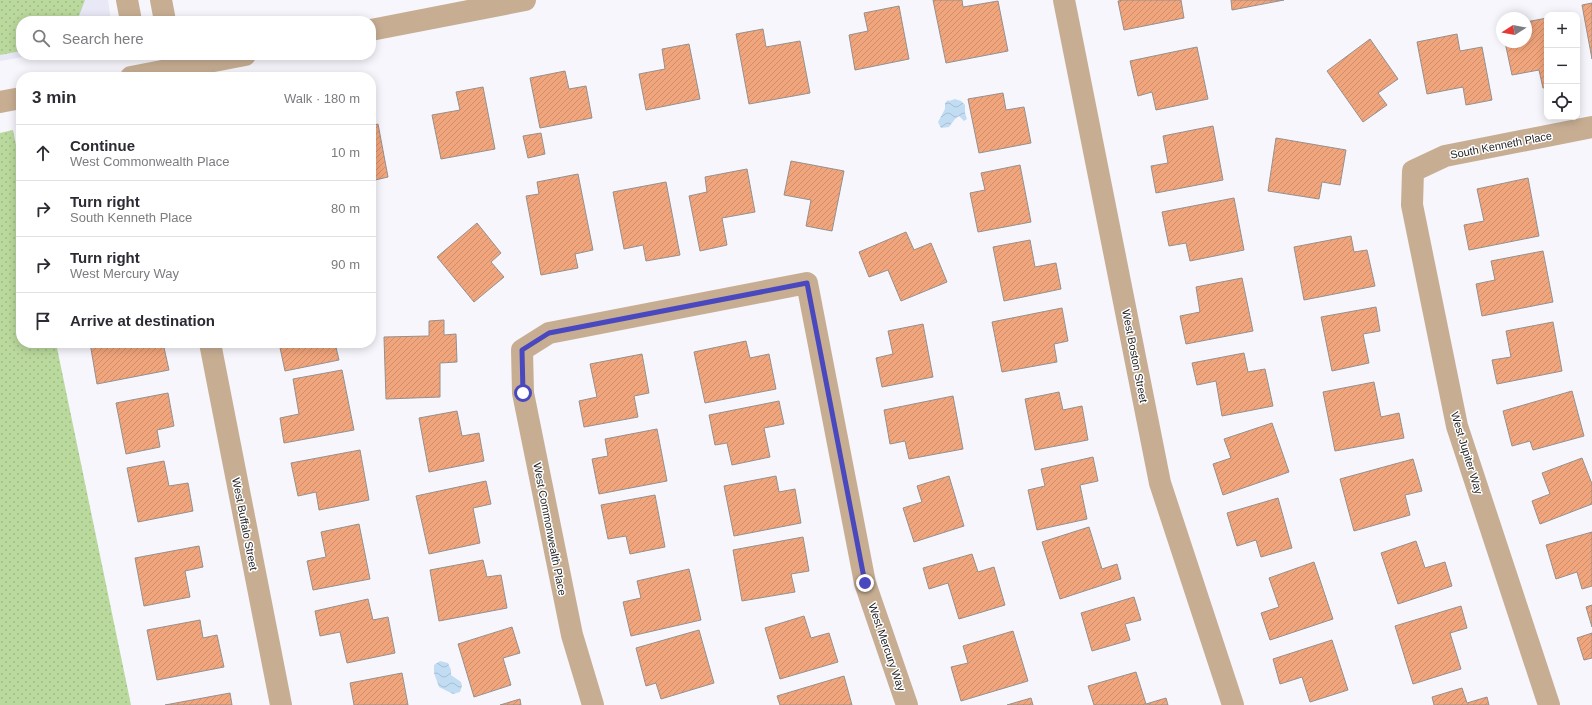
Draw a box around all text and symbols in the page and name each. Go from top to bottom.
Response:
north arrow [1496,12,1532,48]
map controls [1544,12,1580,120]
button: + [1544,12,1580,48]
search box [16,16,376,60]
icon: search [30,27,52,49]
text: Search here [62,30,144,47]
button: − [1544,48,1580,84]
button: locate [1544,84,1580,120]
text: 3 min [32,88,76,107]
text: Walk · 180 m [284,91,360,106]
street label: South Kenneth Place [1449,129,1553,161]
text: Continue [70,137,135,154]
icon: ahead [32,142,54,164]
text: 10 m [331,145,360,160]
text: West Commonwealth Place [70,154,229,169]
text: Turn right [70,193,140,210]
icon: right [32,198,54,220]
text: 80 m [331,201,360,216]
text: South Kenneth Place [70,210,192,225]
text: Turn right [70,249,140,266]
icon: right [32,254,54,276]
text: 90 m [331,257,360,272]
text: West Mercury Way [70,266,179,281]
street label: West Boston Street [1120,308,1150,404]
icon: arrive [32,310,54,332]
text: Arrive at destination [70,312,215,329]
route start [514,384,532,402]
street label: West Jupiter Way [1449,410,1485,496]
street label: West Commonwealth Place [531,462,569,596]
street label: West Buffalo Street [230,477,260,571]
route end [856,574,874,592]
street label: West Mercury Way [866,601,908,693]

